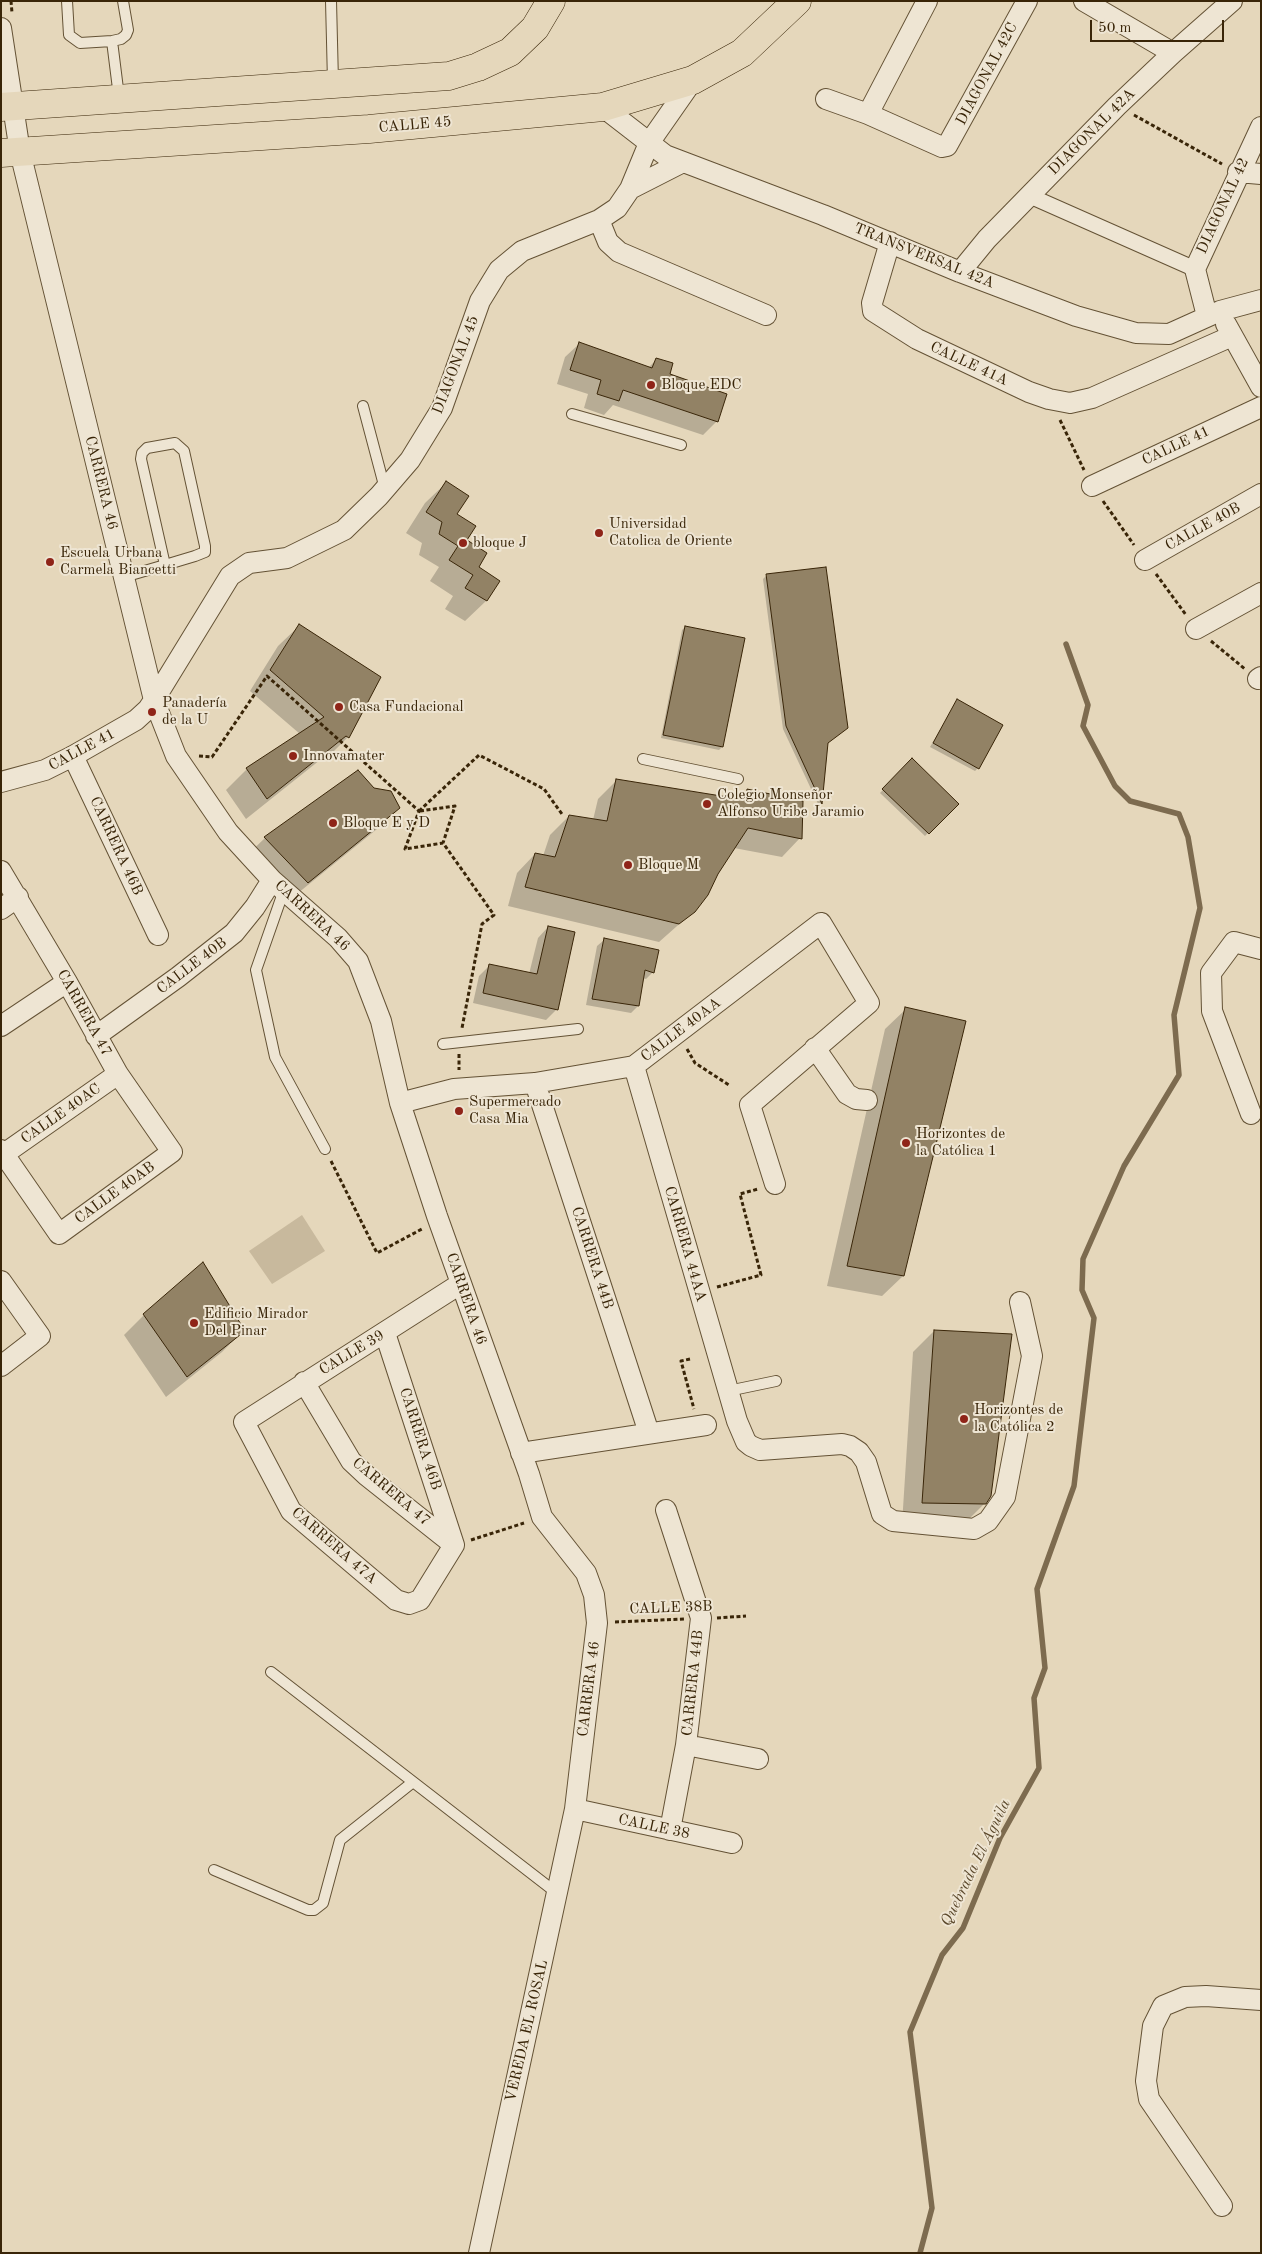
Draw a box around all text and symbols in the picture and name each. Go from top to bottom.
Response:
scale bar [1092,10,1226,42]
street label: DIAGONAL 42C [952,19,1022,129]
text: 50 m [1098,21,1132,36]
street label: DIAGONAL 42A [1045,85,1139,179]
street label: CALLE 45 [378,113,452,137]
street label: DIAGONAL 42 [1193,155,1253,257]
street label: TRANSVERSAL 42A [851,220,997,292]
street label: DIAGONAL 45 [429,313,483,417]
street label: CALLE 41A [927,338,1011,390]
place label: Bloque EDC [661,376,742,394]
marker: Bloque EDC [645,379,657,391]
street label: CALLE 41 [1139,422,1213,470]
street label: CARRERA 46 [81,434,121,532]
street label: CALLE 40B [1162,499,1244,555]
place label: Universidad Catolica de Oriente [609,515,732,550]
marker: Universidad Catolica de Oriente [593,527,605,539]
place label: bloque J [473,534,527,552]
marker: bloque J [457,537,469,549]
place label: Escuela Urbana Carmela Biancetti [60,544,176,579]
marker: Escuela Urbana Carmela Biancetti [44,556,56,568]
place label: Panadería de la U [162,694,227,729]
place label: Casa Fundacional [349,698,464,716]
marker: Casa Fundacional [333,701,345,713]
marker: Panadería de la U [146,706,158,718]
street label: CALLE 41 [46,725,118,775]
place label: Innovamater [303,747,384,765]
marker: Innovamater [287,750,299,762]
place label: Colegio Monseñor Alfonso Uribe Jaramio [717,786,864,821]
street label: CARRERA 46B [85,794,147,898]
marker: Colegio Monseñor Alfonso Uribe Jaramio [701,798,713,810]
place label: Bloque E y D [343,814,430,832]
marker: Bloque E y D [327,817,339,829]
place label: Bloque M [638,856,699,874]
marker: Bloque M [622,859,634,871]
street label: CARRERA 46 [271,877,353,955]
street label: CALLE 40B [153,934,231,998]
street label: CARRERA 47 [53,966,115,1060]
street label: CALLE 40AA [637,994,725,1066]
street label: CALLE 40AC [18,1080,104,1148]
place label: Supermercado Casa Mia [469,1093,561,1128]
marker: Supermercado Casa Mia [453,1105,465,1117]
place label: Horizontes de la Católica 1 [916,1125,1005,1160]
marker: Horizontes de la Católica 1 [900,1137,912,1149]
street label: CALLE 40AB [71,1158,159,1228]
street label: CARRERA 44AA [660,1184,710,1304]
street label: CARRERA 44B [567,1204,617,1312]
street label: CARRERA 46 [442,1251,490,1347]
place label: Edificio Mirador Del Pinar [204,1305,308,1340]
marker: Edificio Mirador Del Pinar [188,1317,200,1329]
street label: CALLE 39 [316,1327,388,1379]
street label: CARRERA 46B [395,1385,445,1493]
place label: Horizontes de la Católica 2 [974,1401,1063,1436]
marker: Horizontes de la Católica 2 [958,1413,970,1425]
street label: CARRERA 47 [348,1454,434,1530]
street label: CARRERA 47A [287,1504,381,1588]
street label: CALLE 38B [629,1598,713,1618]
street label: CARRERA 44B [678,1629,708,1737]
street label: CARRERA 46 [574,1640,604,1738]
water label: Quebrada El Águila [937,1796,1015,1930]
street label: CALLE 38 [617,1811,691,1843]
street label: VEREDA EL ROSAL [502,1958,552,2104]

